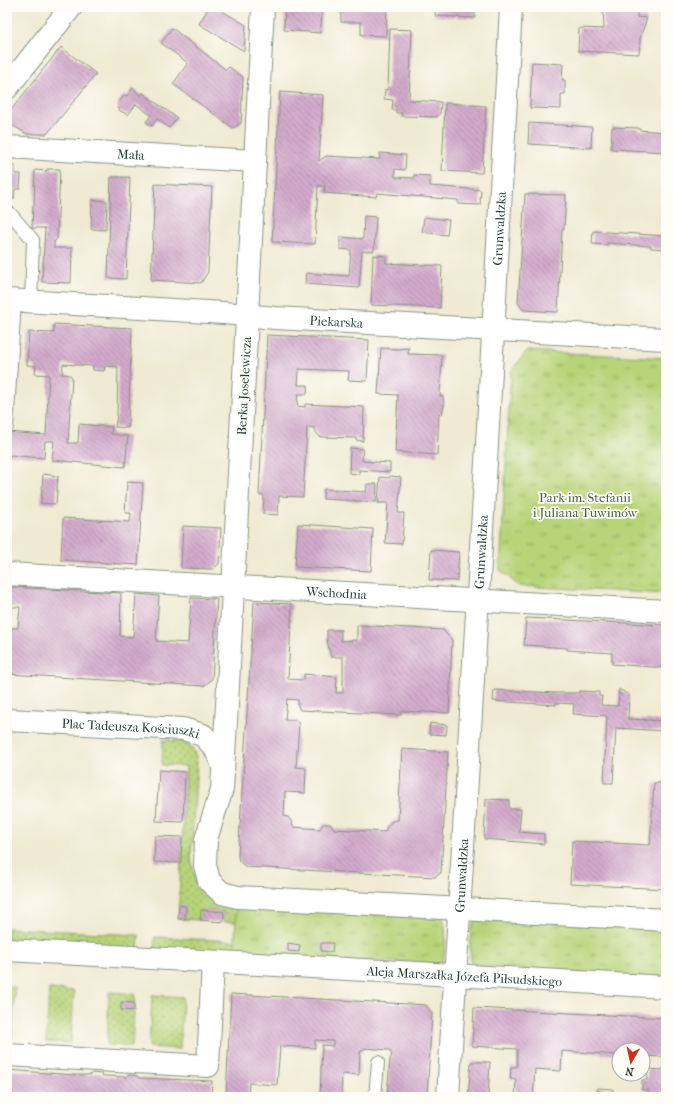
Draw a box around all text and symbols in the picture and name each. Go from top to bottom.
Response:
street label: Mała [117,146,146,162]
street label: Grunwaldzka [489,190,508,266]
street label: Piekarska [309,312,364,330]
street label: Berka Joselewicza [234,335,254,436]
park label: Park im. Stefanii i Juliana Tuwimów [533,490,638,520]
street label: Grunwaldzka [471,514,490,589]
street label: Wschodnia [305,583,368,602]
street label: Plac Tadeusza Kościuszki [61,715,202,741]
street label: Grunwaldzka [452,837,471,913]
street label: Aleja Marszałka Józefa Piłsudskiego [365,963,563,989]
north arrow [611,1042,651,1082]
text: N [624,1064,635,1078]

